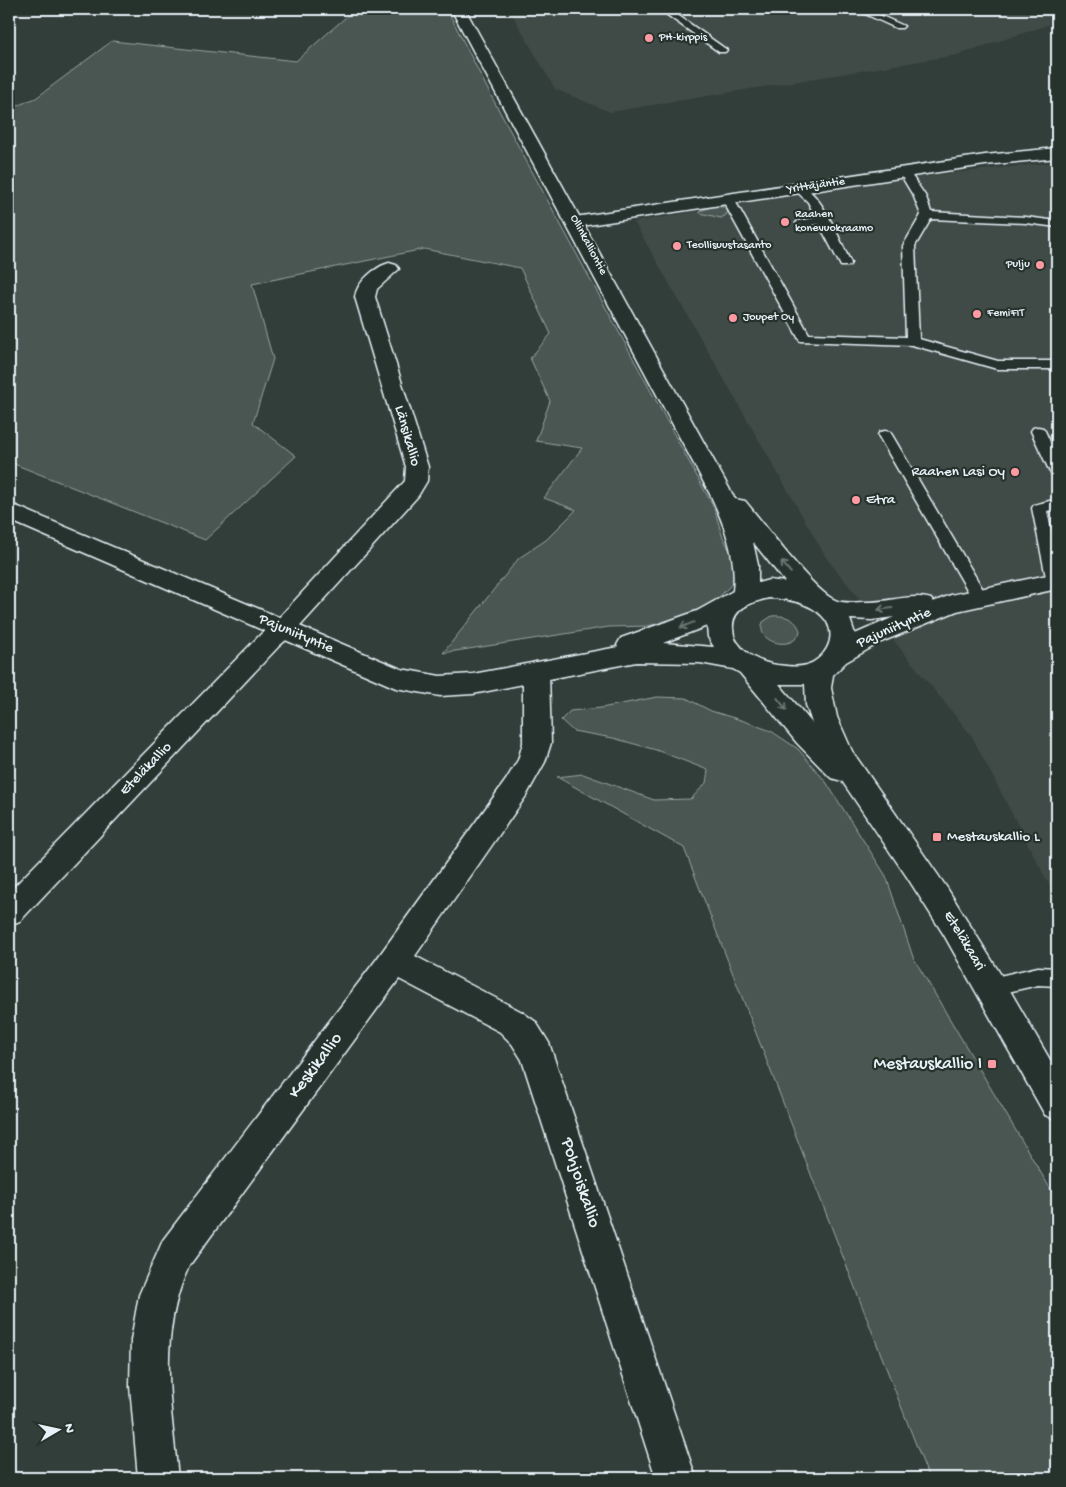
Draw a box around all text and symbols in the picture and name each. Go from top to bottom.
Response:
place label: PH-kirppis [658,31,708,45]
marker: PH-kirppis [643,32,655,44]
street label: Yrittäjäntie [785,175,847,197]
place label: Raahen konevuokraamo [795,208,873,236]
street label: Ollinkalliontie [566,212,610,278]
marker: Raahen konevuokraamo [779,216,791,228]
place label: Teollisuustasanto [686,239,772,253]
marker: Teollisuustasanto [671,240,683,252]
place label: Pulju [1005,258,1030,272]
marker: Pulju [1034,259,1046,271]
place label: FemiFIT [986,307,1025,321]
marker: FemiFIT [971,308,983,320]
place label: Joupet Oy [743,311,794,325]
marker: Joupet Oy [727,312,739,324]
street label: Länsikallio [390,404,424,469]
place label: Raahen Lasi Oy [911,463,1006,481]
marker: Raahen Lasi Oy [1009,466,1021,478]
place label: Etra [866,491,896,509]
marker: Etra [850,494,862,506]
one-way arrow [780,561,791,574]
street label: Pajuniityntie [853,604,934,653]
one-way arrow [877,605,893,615]
street label: Pajuniityntie [255,610,336,658]
one-way arrow [680,620,695,630]
one-way arrow [776,697,787,710]
street label: Eteläkallio [116,738,176,800]
place label: Mestauskallio L [947,828,1040,846]
marker: Mestauskallio L [931,831,943,843]
street label: Eteläkaari [939,908,989,974]
street label: Keskikallio [284,1029,348,1103]
place label: Mestauskallio I [873,1054,982,1075]
marker: Mestauskallio I [986,1058,998,1070]
street label: Pohjoiskallio [555,1134,604,1231]
north arrow [32,1404,82,1454]
text: N [59,1423,77,1434]

